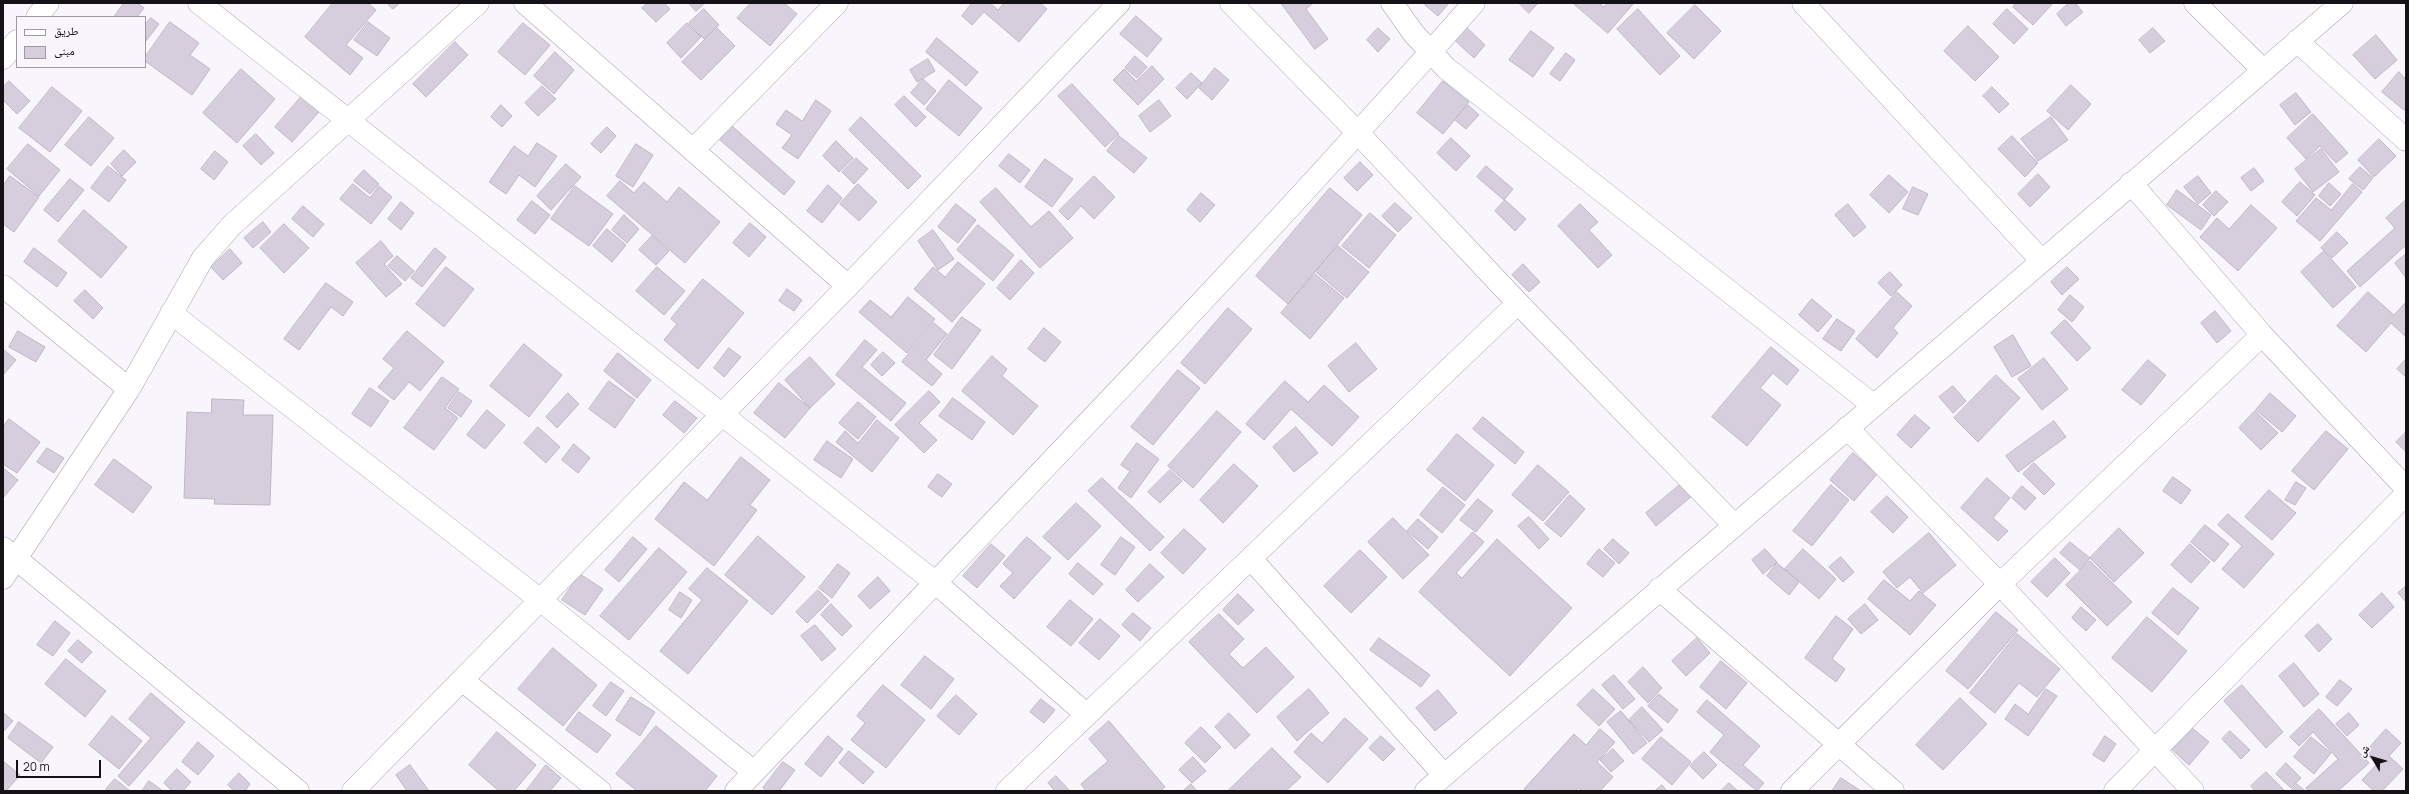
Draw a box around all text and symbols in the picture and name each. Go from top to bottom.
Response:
legend [16,16,146,68]
text: طريق [54,22,79,39]
text: مبنى [54,42,75,59]
north arrow [2353,738,2393,778]
text: ش [2354,741,2373,760]
scale bar [18,752,103,778]
text: 20 m [23,758,50,775]

